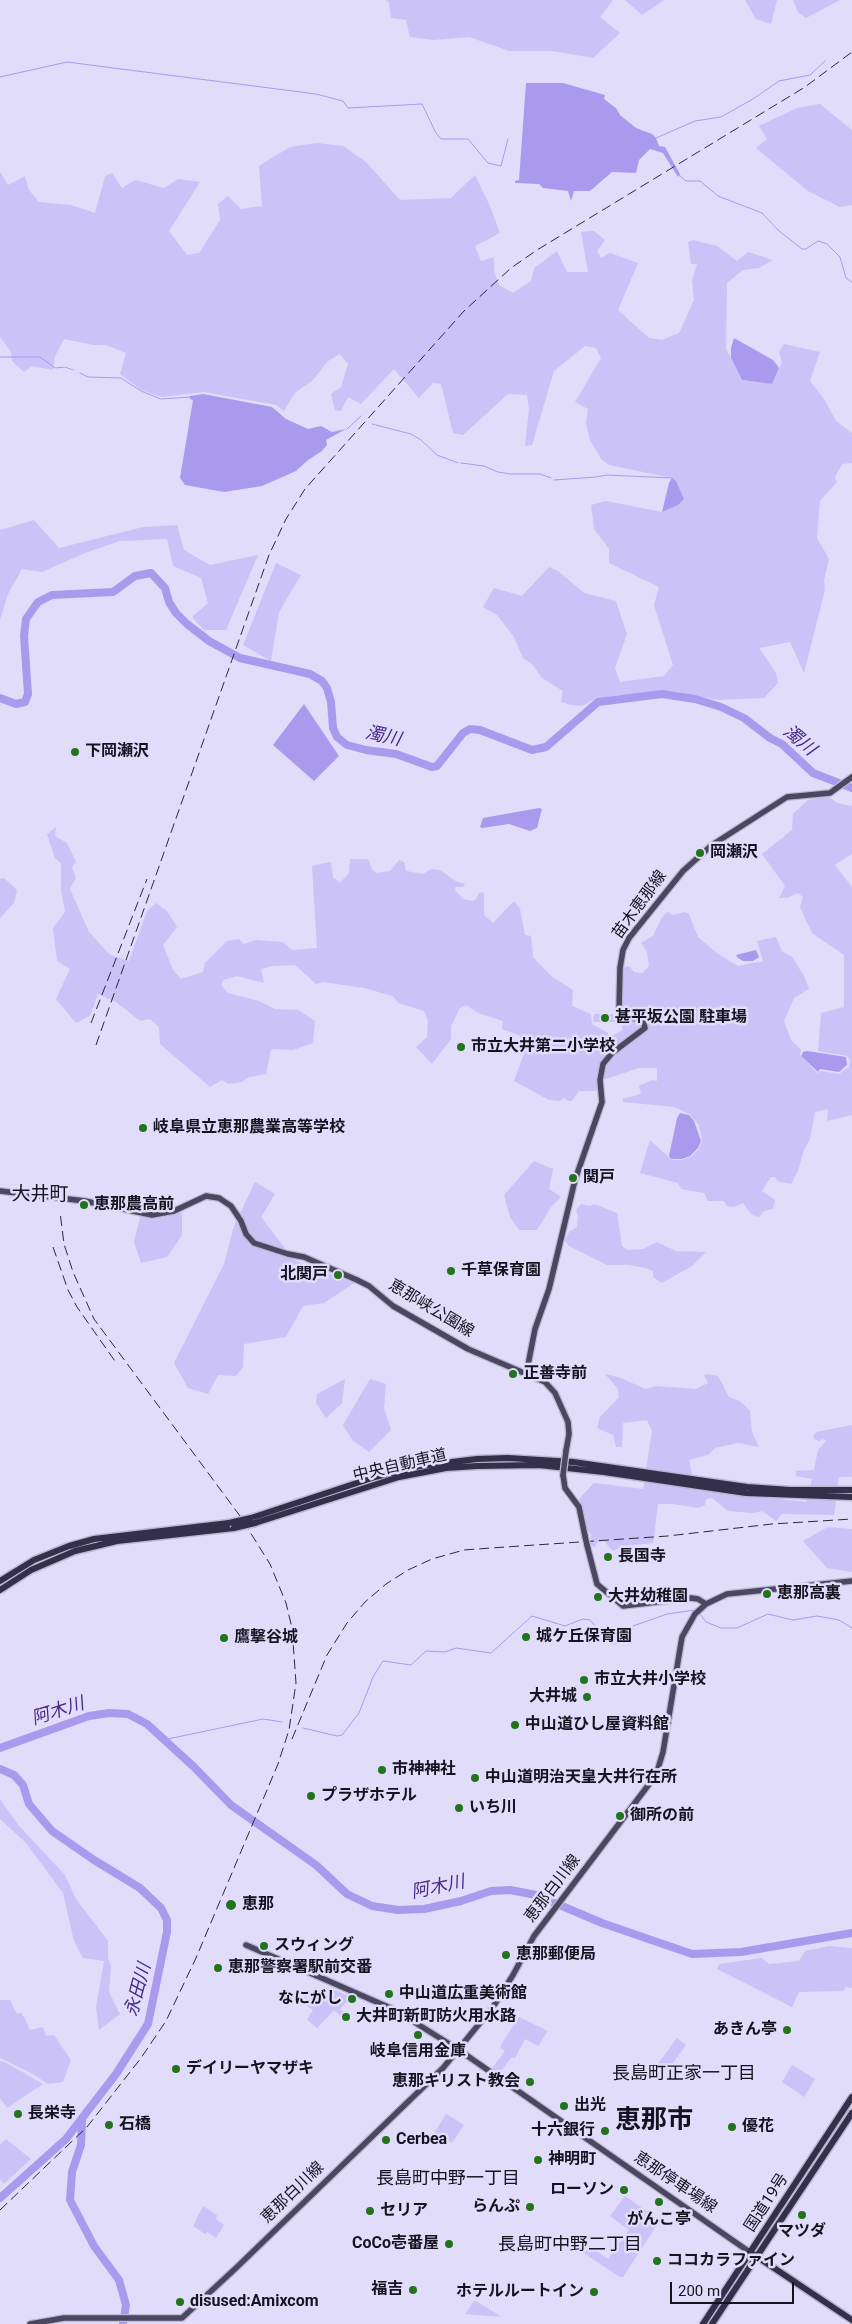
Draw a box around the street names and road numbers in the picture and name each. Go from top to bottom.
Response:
street label: 苗木恵那線 [609,867,671,943]
street label: 恵那峡公園線 [385,1276,477,1342]
street label: 中央自動車道 [351,1446,449,1486]
street label: 恵那白川線 [521,1851,585,1927]
street label: 恵那停車場線 [630,2148,720,2218]
street label: 恵那白川線 [258,2158,328,2228]
street label: 国道19号 [741,2170,793,2236]

